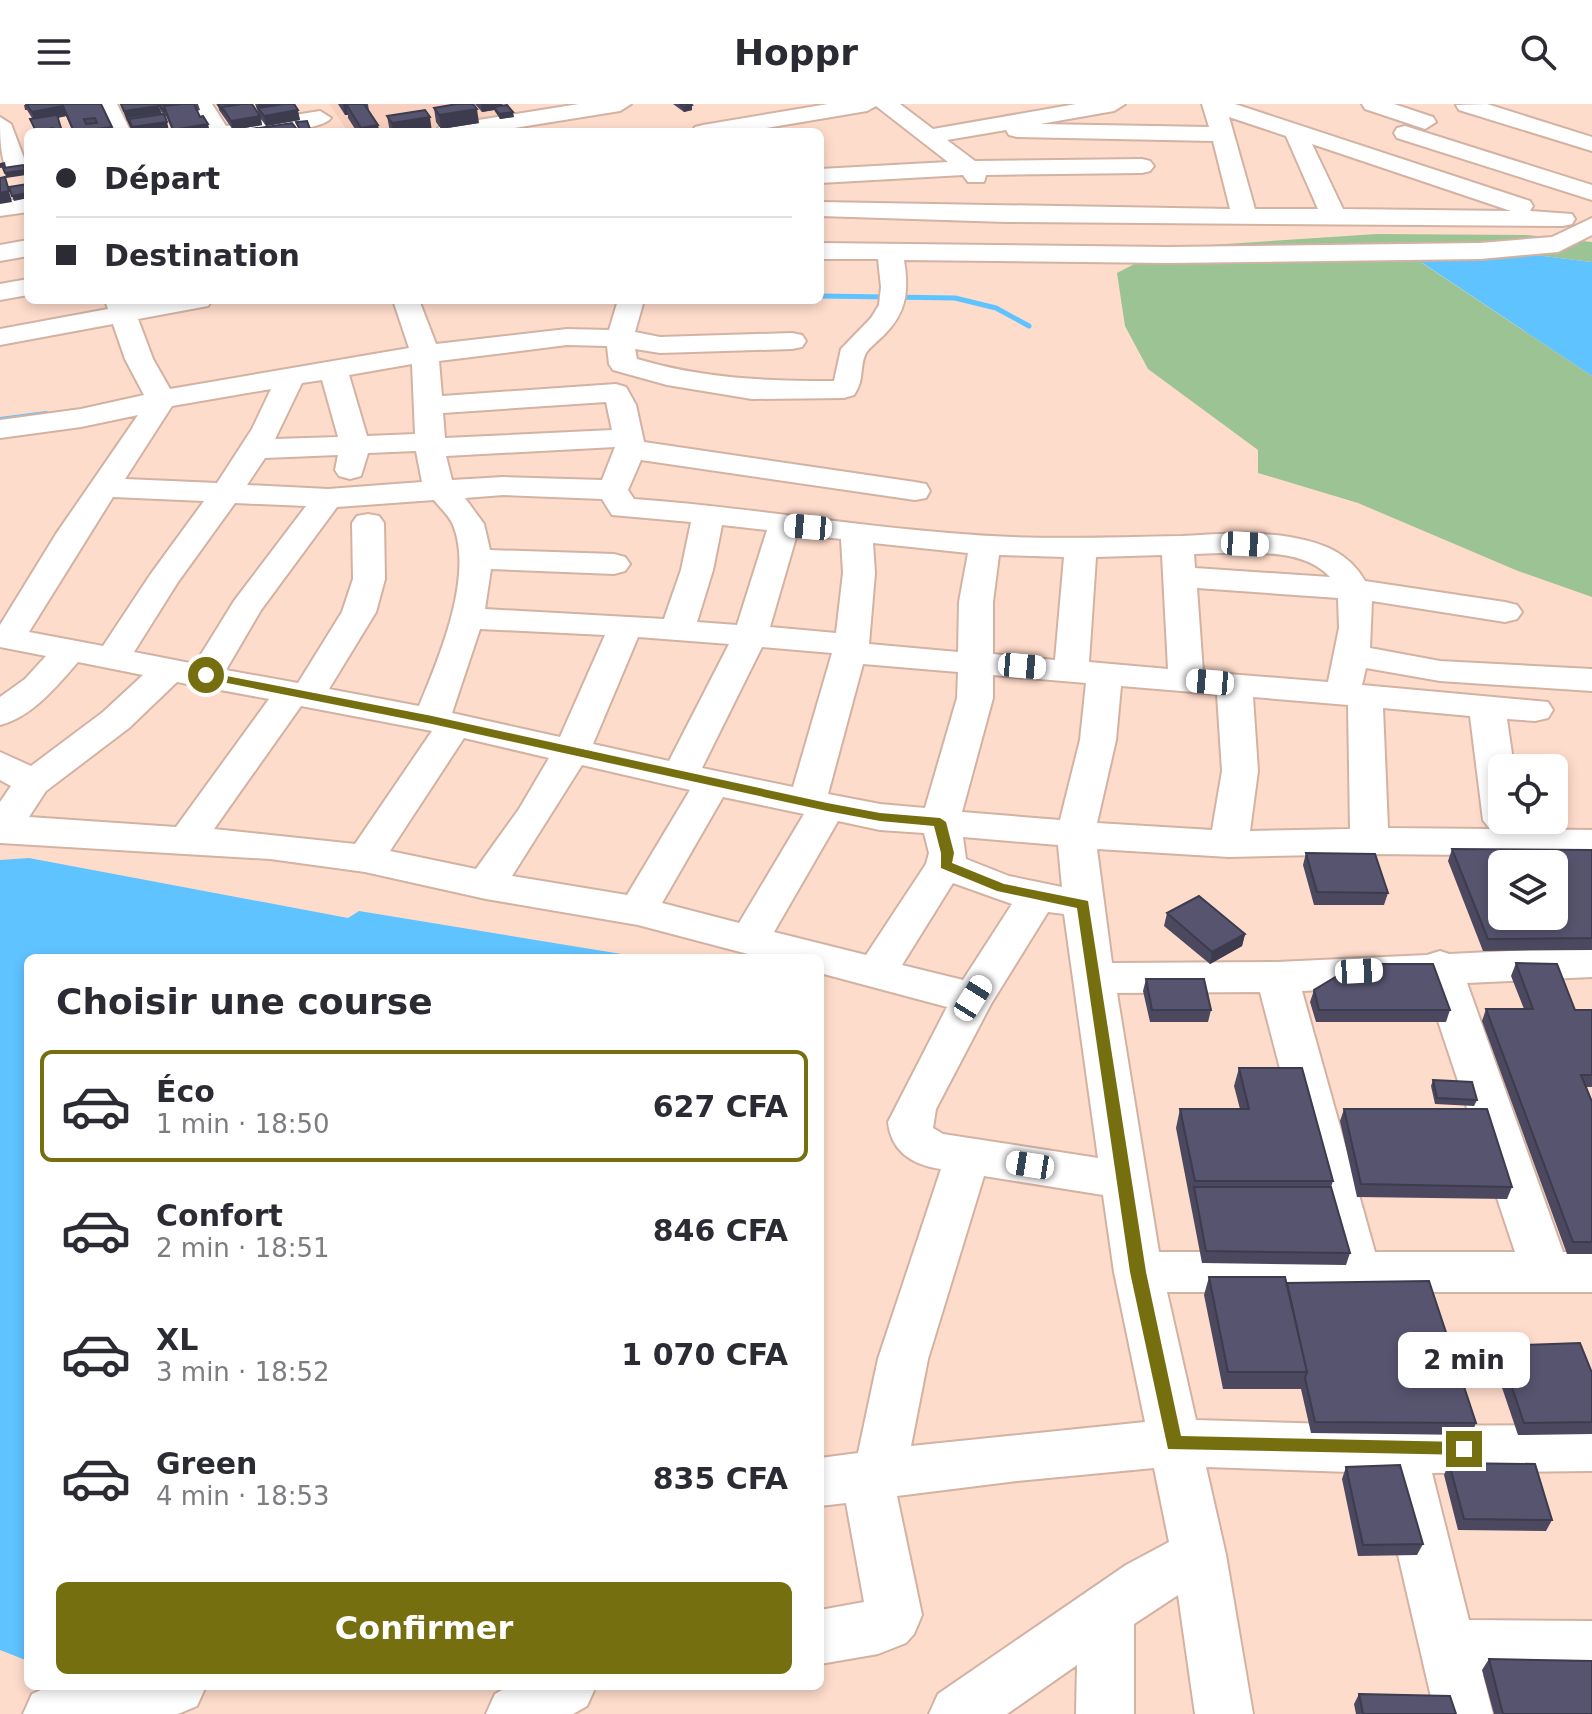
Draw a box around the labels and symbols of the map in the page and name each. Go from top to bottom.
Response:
car [783,513,833,541]
car [1220,531,1270,557]
car [997,652,1047,680]
route start [188,657,224,693]
car [1185,668,1235,696]
car [1334,958,1384,984]
car [950,971,996,1025]
car [1004,1149,1056,1181]
callout: 2 min [1398,1333,1530,1389]
route end [1446,1431,1482,1467]

